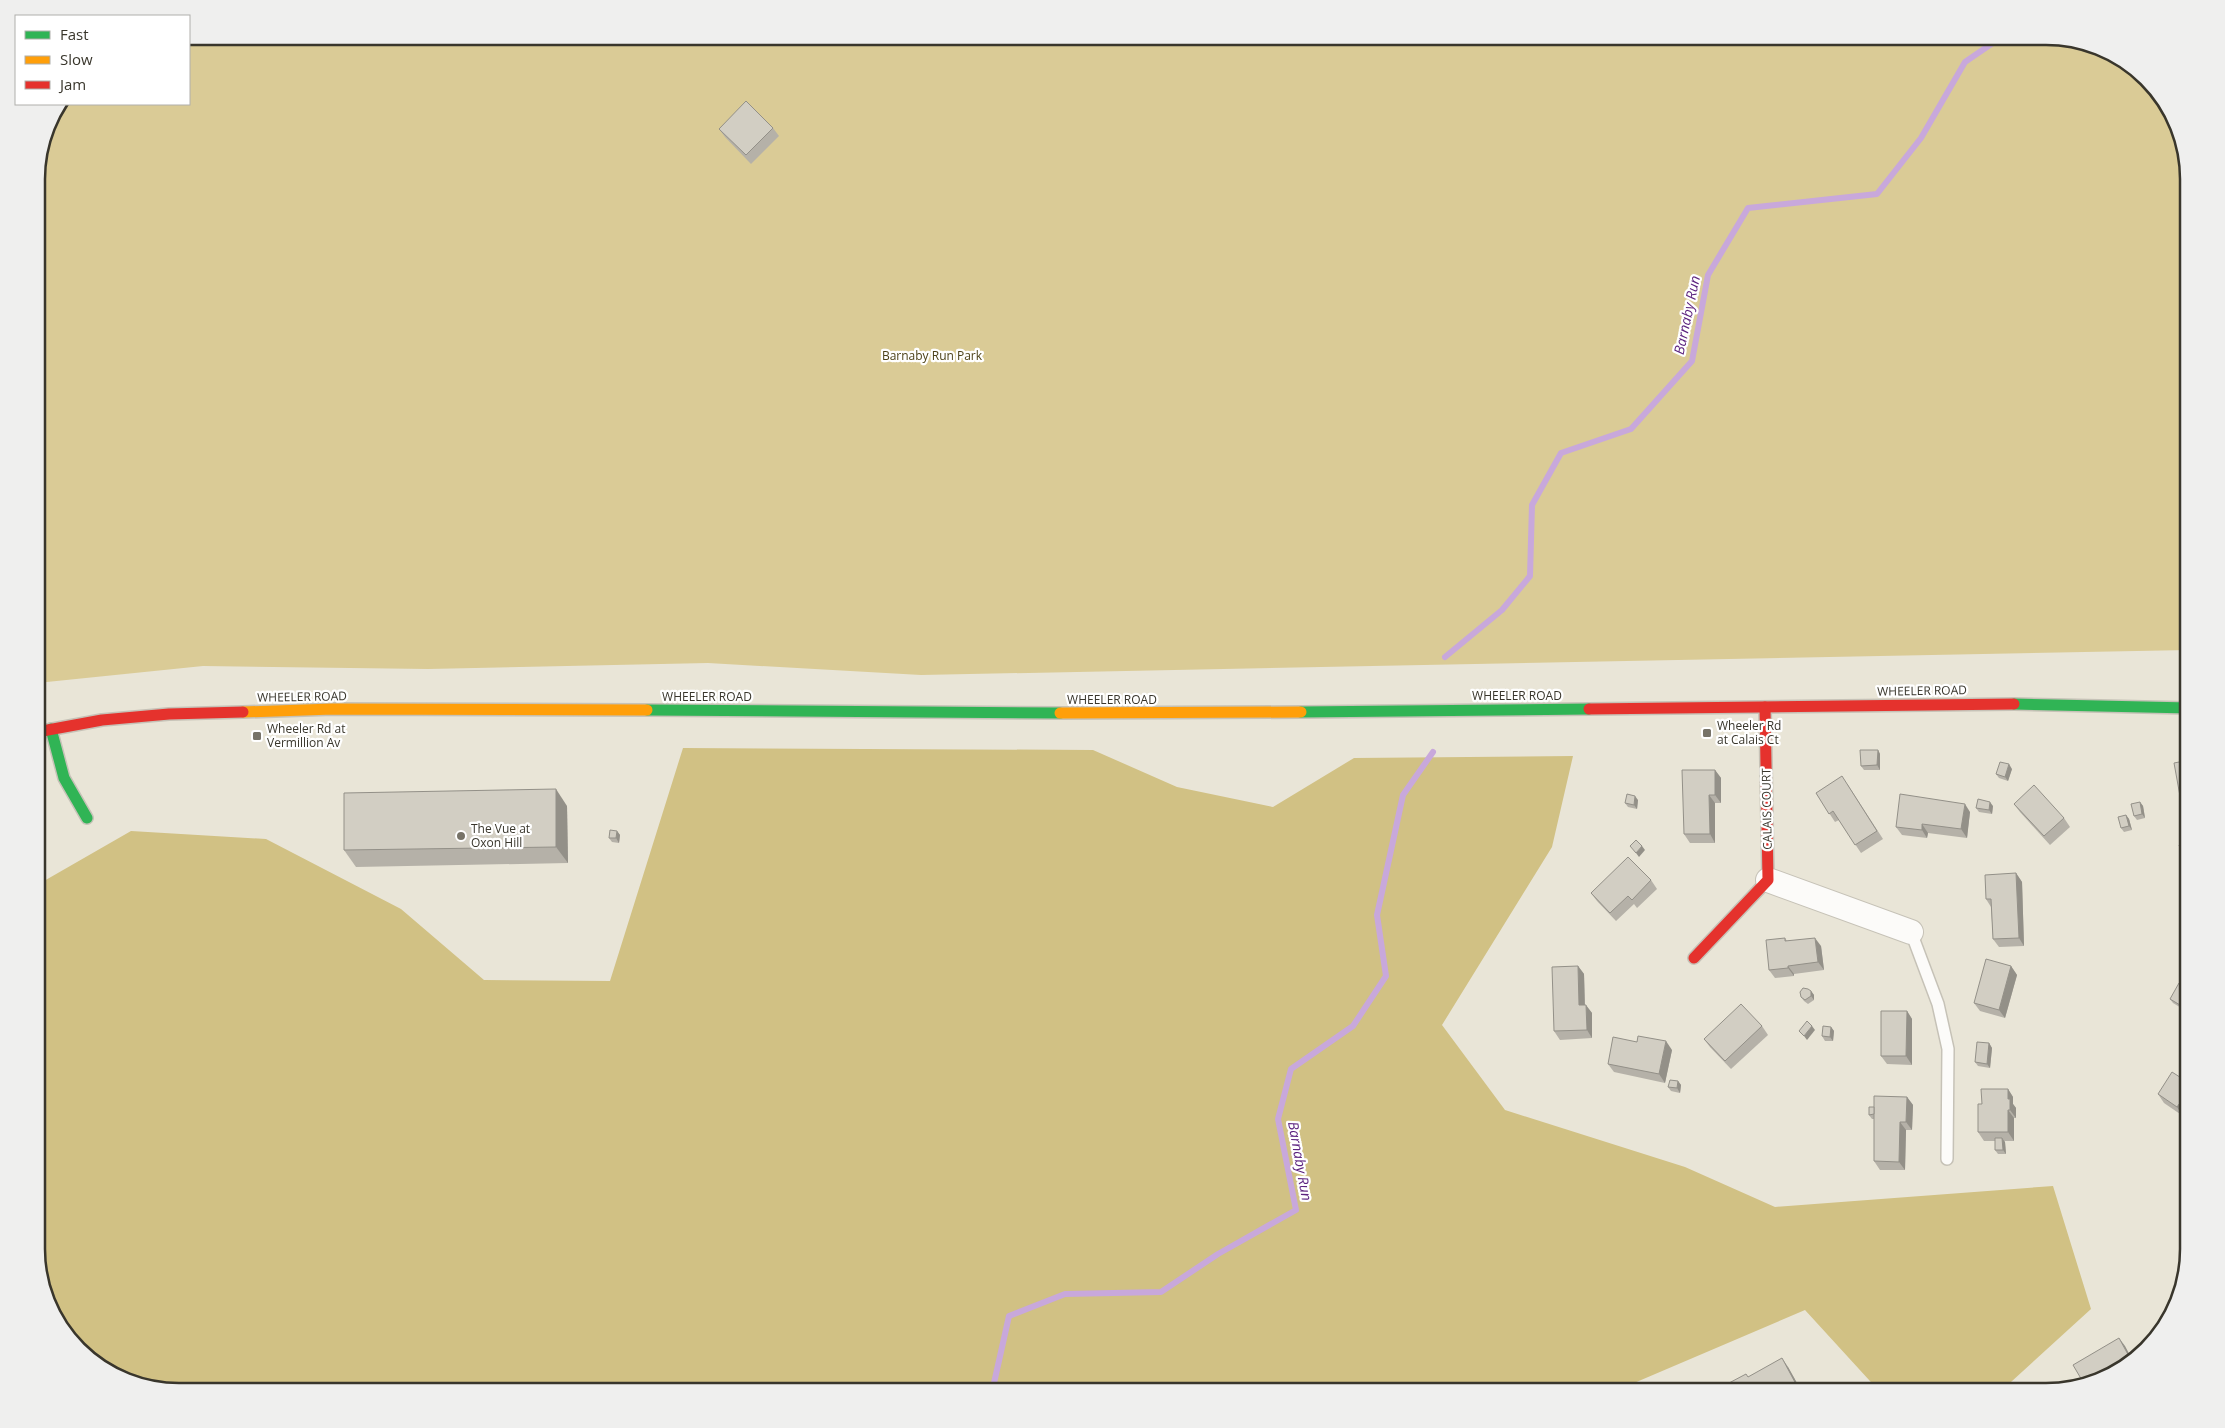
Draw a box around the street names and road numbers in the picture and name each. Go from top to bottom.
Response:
street label: WHEELER ROAD [1877,681,1967,700]
street label: WHEELER ROAD [257,687,347,706]
street label: WHEELER ROAD [1472,687,1562,704]
street label: WHEELER ROAD [662,688,752,705]
street label: WHEELER ROAD [1067,691,1157,708]
street label: CALAIS COURT [1757,768,1776,850]

